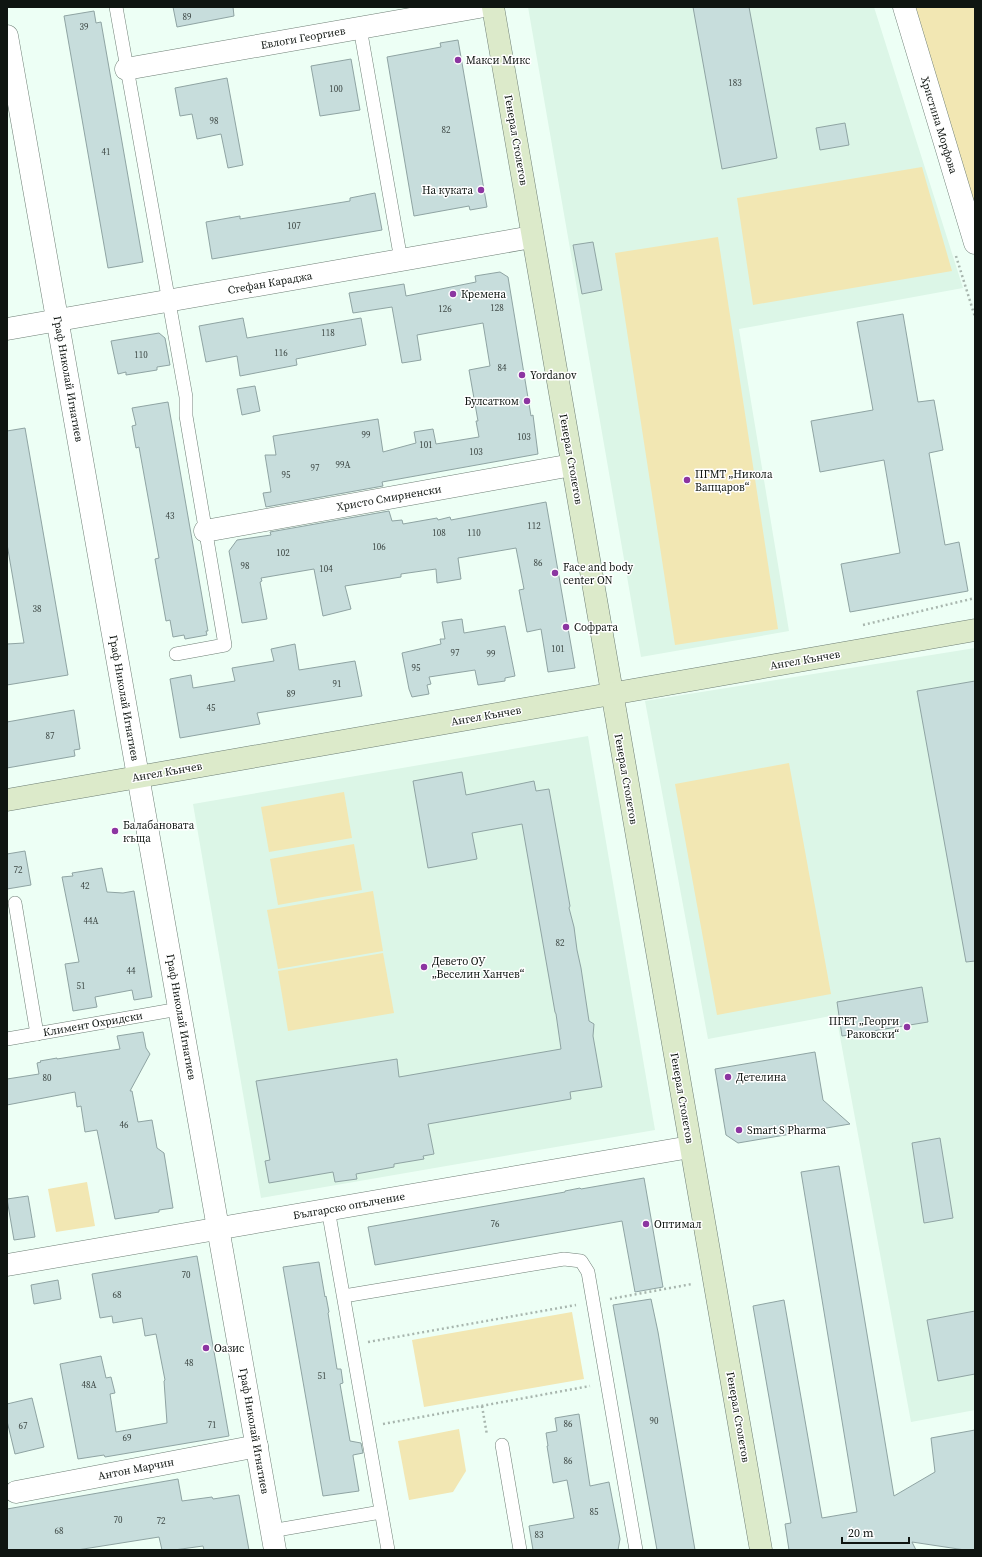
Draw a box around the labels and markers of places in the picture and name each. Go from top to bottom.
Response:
place label: Макси Микс [466,53,531,68]
marker: Макси Микс [453,55,463,65]
place label: На куката [422,183,473,198]
marker: На куката [476,185,486,195]
place label: Кремена [461,287,507,302]
marker: Кремена [448,289,458,299]
place label: Yordanov [530,368,577,383]
marker: Yordanov [517,370,527,380]
place label: Булсатком [464,394,519,409]
marker: Булсатком [522,396,532,406]
place label: ПГМТ „Никола Вапцаров“ [695,467,773,495]
marker: ПГМТ „Никола Вапцаров“ [682,475,692,485]
place label: Face and body center ON [563,560,634,588]
marker: Face and body center ON [550,568,560,578]
place label: Софрата [574,620,619,635]
marker: Софрата [561,622,571,632]
place label: Балабановата къща [123,818,195,846]
marker: Балабановата къща [110,826,120,836]
place label: Девето ОУ „Веселин Ханчев“ [432,954,525,982]
marker: Девето ОУ „Веселин Ханчев“ [419,962,429,972]
place label: ПГЕТ „Георги Раковски“ [829,1014,899,1042]
marker: ПГЕТ „Георги Раковски“ [902,1022,912,1032]
place label: Детелина [736,1070,787,1085]
marker: Детелина [723,1072,733,1082]
place label: Smart S Pharma [747,1123,826,1138]
marker: Smart S Pharma [734,1125,744,1135]
place label: Оптимал [654,1217,702,1232]
marker: Оптимал [641,1219,651,1229]
place label: Оазис [214,1341,245,1356]
marker: Оазис [201,1343,211,1353]

